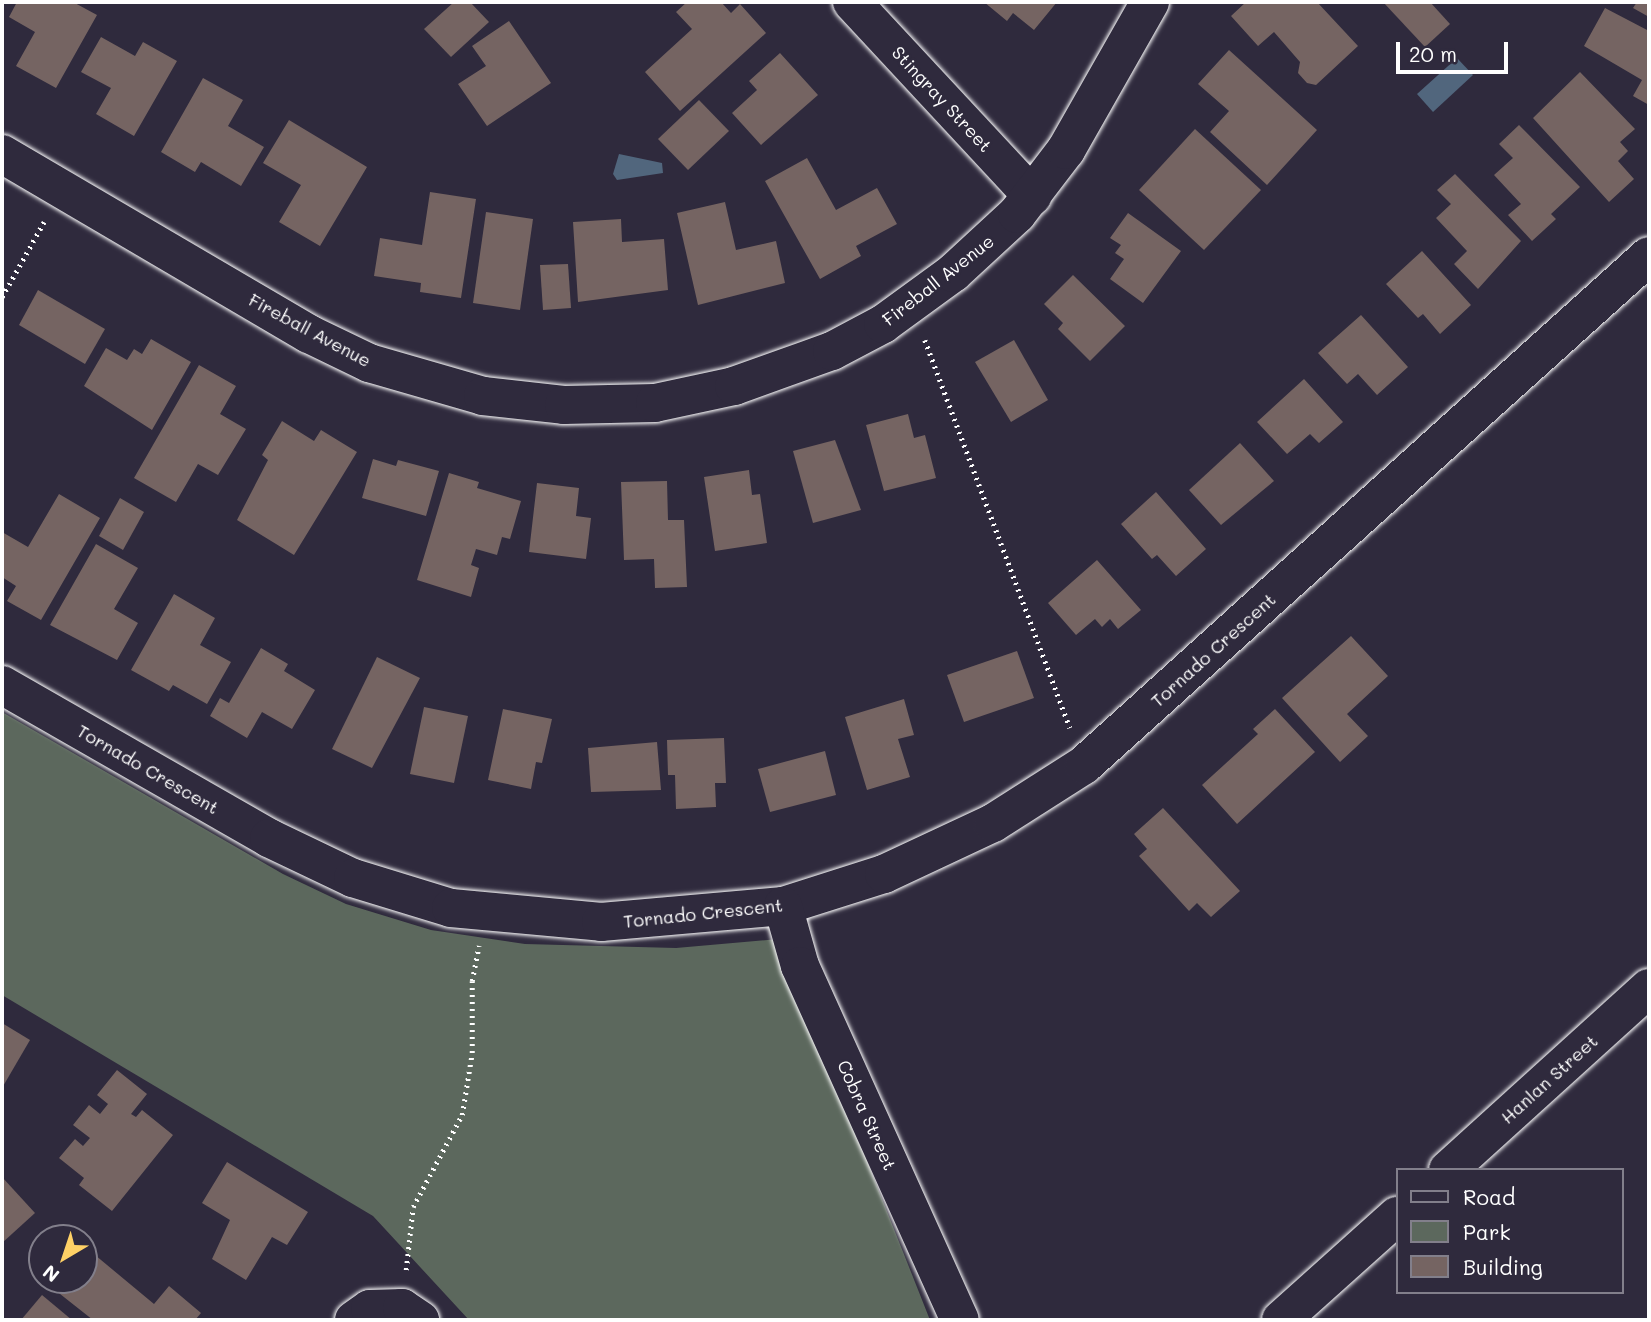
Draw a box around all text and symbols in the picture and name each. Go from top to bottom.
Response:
scale bar [1399,28,1511,72]
text: 20 m [1409,40,1457,67]
street label: Stingray Street [887,42,997,156]
street label: Fireball Avenue [878,230,998,330]
street label: Fireball Avenue [245,289,375,371]
street label: Tornado Crescent [1146,588,1280,712]
street label: Tornado Crescent [73,720,223,818]
street label: Tornado Crescent [622,894,784,932]
street label: Hanlan Street [1496,1030,1602,1128]
street label: Cobra Street [833,1057,901,1173]
legend [1396,1168,1623,1294]
text: Road [1463,1183,1515,1210]
text: Park [1463,1218,1511,1245]
north arrow [28,1224,98,1294]
text: Building [1463,1253,1543,1280]
text: N [37,1260,64,1288]

